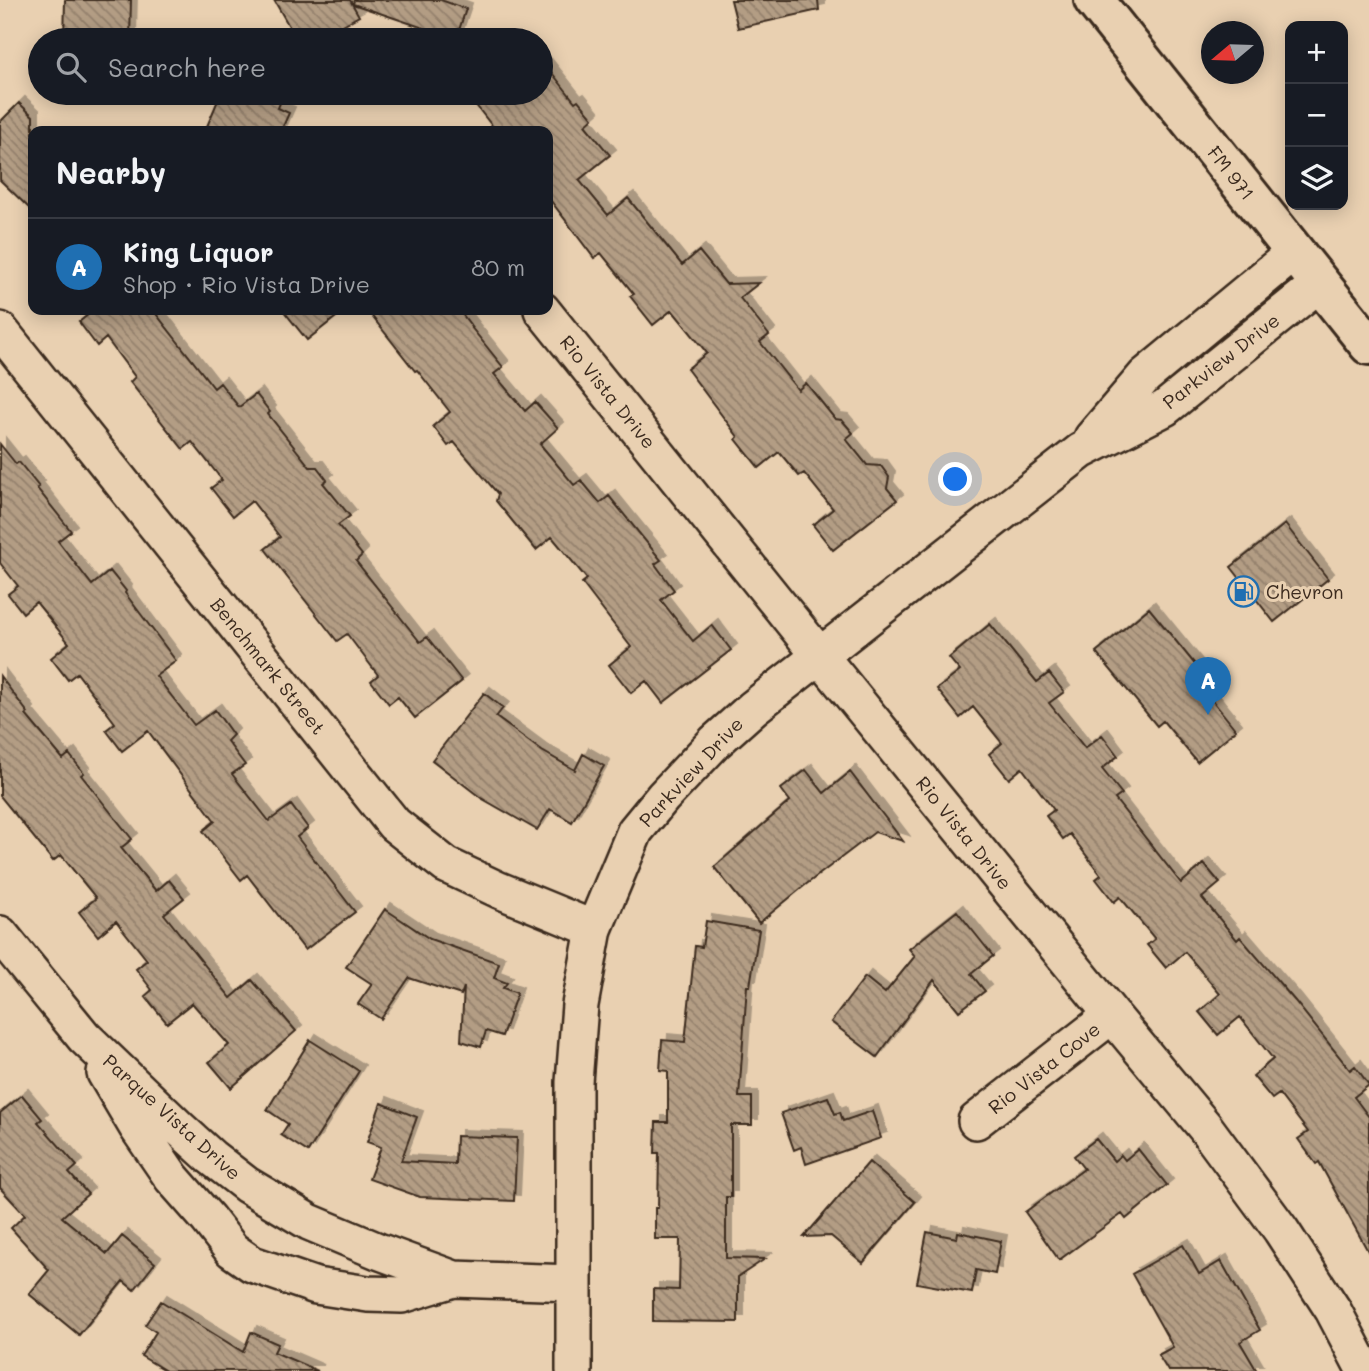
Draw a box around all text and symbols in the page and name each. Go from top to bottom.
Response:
north arrow [1201,21,1264,84]
map controls [1285,21,1348,210]
button: + [1285,21,1348,84]
search box [28,28,553,105]
icon: search [52,48,90,86]
text: Search here [108,50,266,84]
button: − [1285,84,1348,147]
street label: FM 971 [1202,141,1260,205]
button: layers [1285,147,1348,210]
text: Nearby [56,152,166,192]
text: King Liquor [123,235,274,269]
text: A [71,252,87,282]
text: 80 m [471,252,525,282]
text: Shop · Rio Vista Drive [123,269,370,299]
street label: Parkview Drive [1157,307,1284,414]
street label: Rio Vista Drive [555,330,662,454]
your location [938,462,972,496]
fuel station icon: Chevron [1226,575,1260,609]
place label: Chevron [1266,579,1343,604]
street label: Benchmark Street [205,592,331,739]
pin: A [1185,657,1231,715]
street label: Parkview Drive [633,711,748,832]
street label: Rio Vista Drive [911,771,1018,895]
street label: Rio Vista Cove [983,1016,1105,1119]
street label: Parque Vista Drive [98,1048,247,1185]

